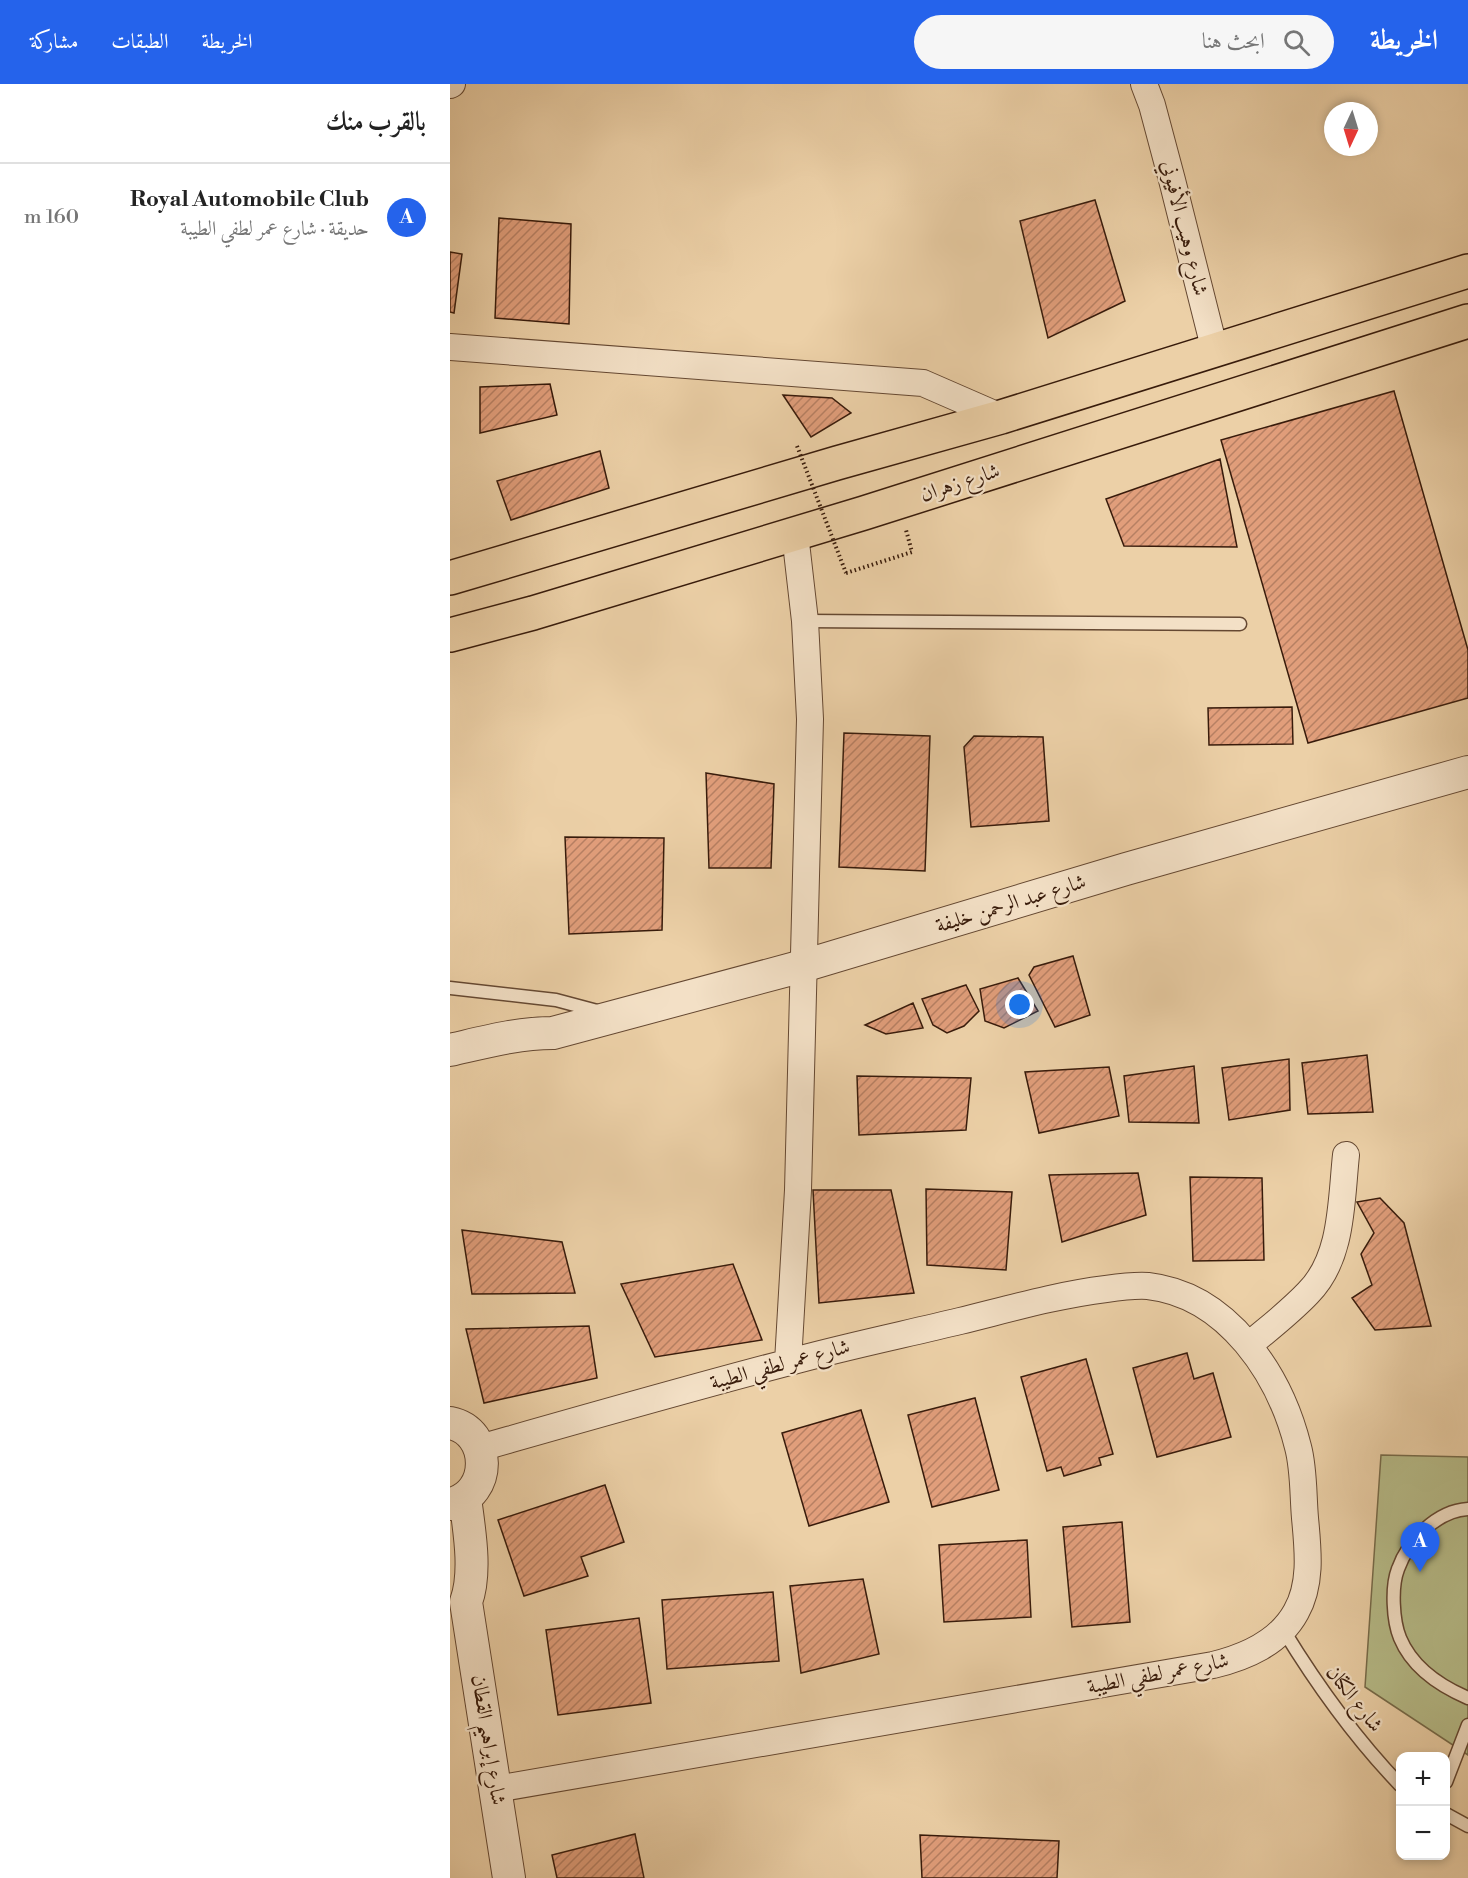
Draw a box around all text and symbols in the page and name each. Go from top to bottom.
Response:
search box [914,15,1334,69]
text: الخريطة [1370,23,1438,58]
icon: search [1280,26,1313,59]
text: ابحث هنا [1202,28,1265,55]
text: مشاركة [30,29,78,55]
text: الطبقات [111,29,168,55]
text: الخريطة [201,29,253,55]
north arrow [1324,102,1378,156]
text: بالقرب منك [326,106,426,138]
street label: شارع وهيب الأفيوني [1151,157,1216,299]
text: Royal Automobile Club [130,186,369,213]
text: 160 m [24,205,79,230]
text: A [399,205,414,230]
text: حديقة · شارع عمر لطفي الطيبة [180,217,369,242]
street label: شارع زهران [917,458,1004,512]
street label: شارع عبد الرحمن خليفة [933,869,1090,943]
your location [1005,990,1034,1019]
street label: شارع عمر لطفي الطيبة [707,1334,854,1402]
pin: A [1400,1522,1440,1572]
street label: شارع عمر لطفي الطيبة [1085,1648,1232,1706]
street label: شارع الكتان [1317,1660,1388,1740]
street label: شارع إبراهيم القطان [458,1673,511,1808]
map controls [1396,1752,1450,1860]
button: + [1396,1752,1450,1806]
button: − [1396,1806,1450,1860]

